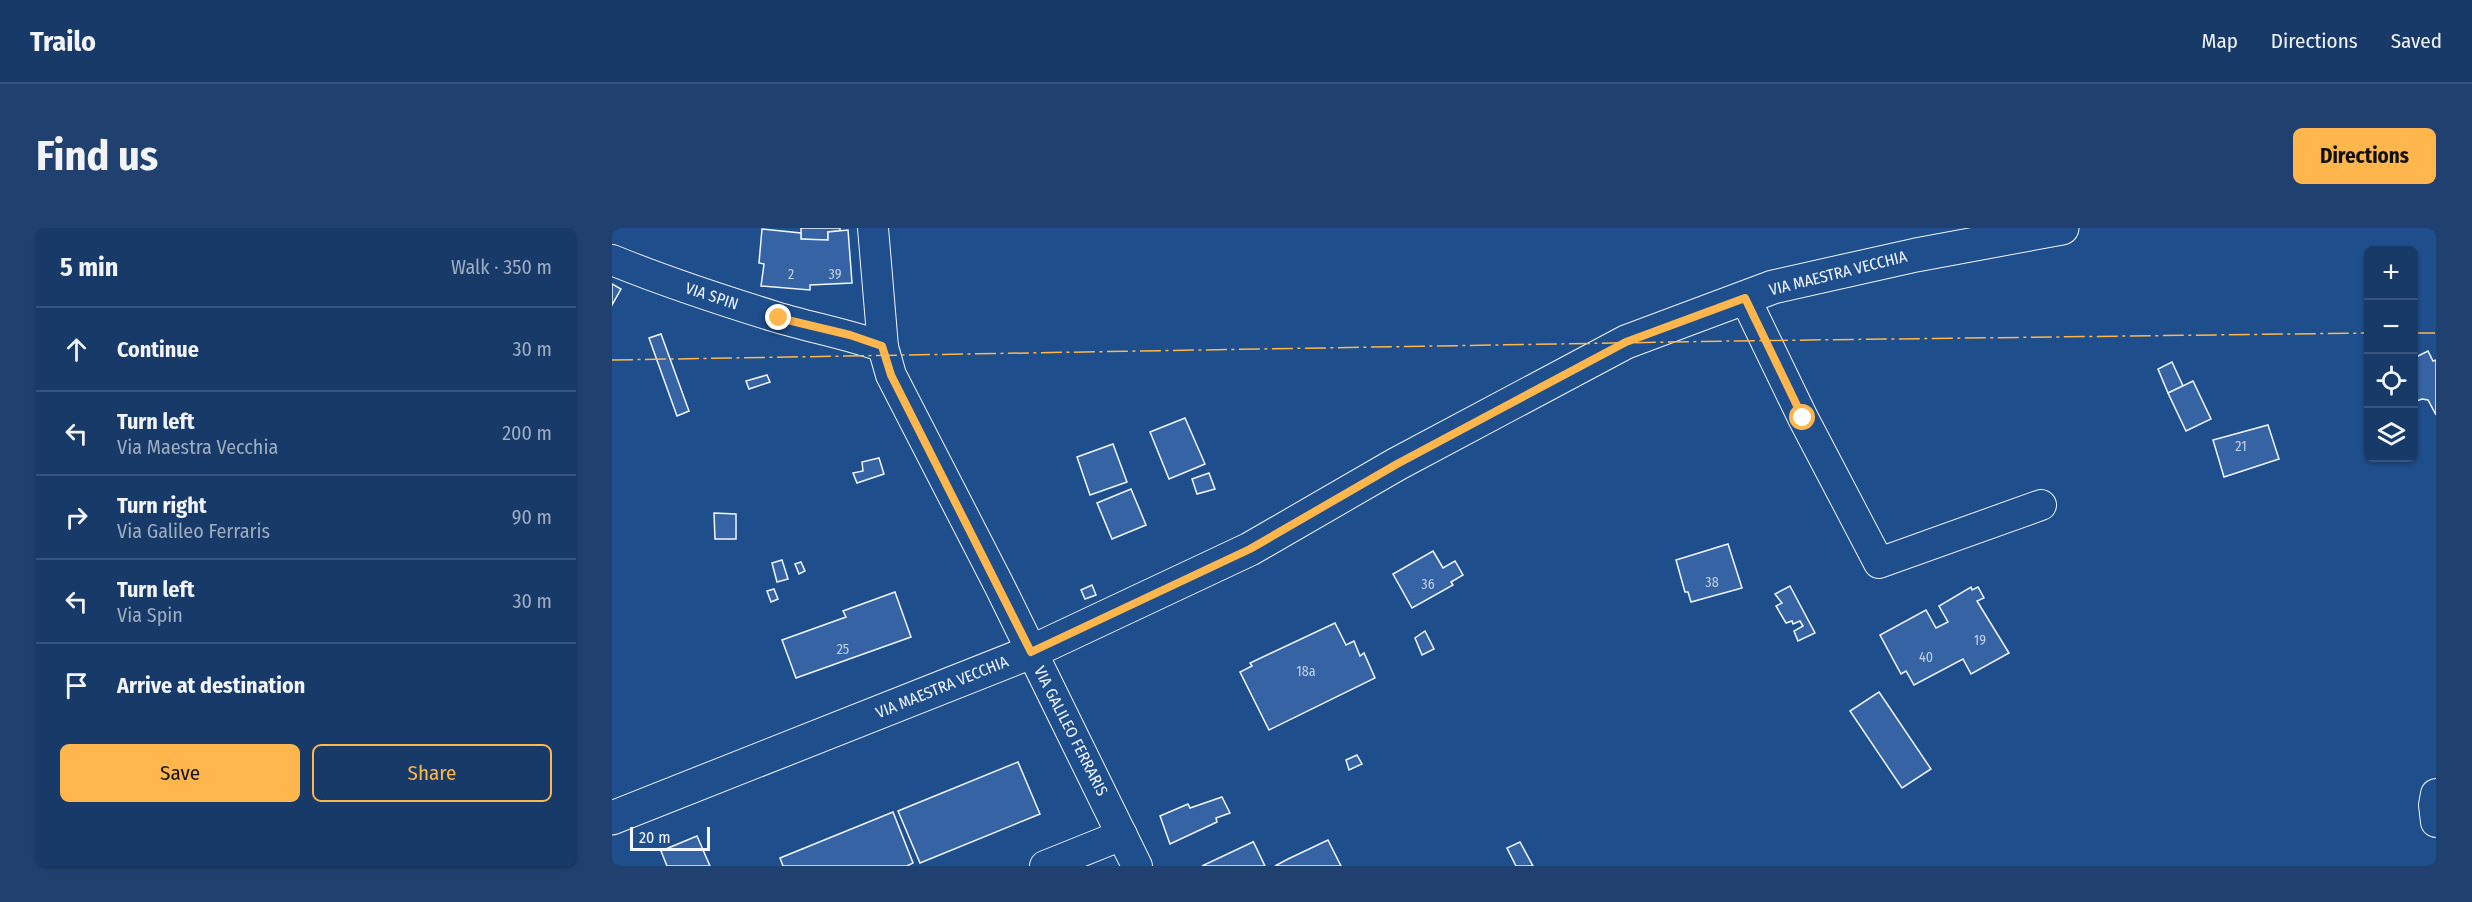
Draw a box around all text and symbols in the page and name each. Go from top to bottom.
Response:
text: Trailo [30,25,96,58]
text: Map [2201,28,2238,54]
text: Directions [2271,28,2358,54]
text: Saved [2391,28,2442,54]
button: Directions [2293,128,2436,184]
text: Find us [36,131,158,181]
map controls [2364,246,2418,462]
button: + [2364,246,2418,300]
street label: VIA MAESTRA VECCHIA [1767,247,1909,299]
text: 5 min [60,252,118,283]
text: Walk · 350 m [451,255,552,279]
house number: 2 [788,266,794,283]
house number: 39 [829,266,842,283]
street label: VIA SPIN [683,279,741,313]
button: − [2364,300,2418,354]
route end [765,304,791,330]
icon: ahead [60,333,93,366]
text: Continue [117,336,199,363]
text: 30 m [512,337,552,361]
button: locate [2364,354,2418,408]
route start [1789,404,1815,430]
text: Turn left [117,408,195,435]
button: layers [2364,408,2418,462]
icon: left [60,417,93,450]
text: 200 m [502,421,552,445]
text: Via Maestra Vecchia [117,435,278,459]
house number: 21 [2235,438,2247,455]
text: Turn right [117,492,206,519]
icon: right [60,501,93,534]
text: 90 m [512,505,552,529]
text: Via Galileo Ferraris [117,519,270,543]
house number: 38 [1705,574,1719,591]
text: Turn left [117,576,195,603]
house number: 36 [1421,576,1435,593]
icon: left [60,585,93,618]
text: 30 m [512,589,552,613]
text: Via Spin [117,603,183,627]
house number: 19 [1974,632,1986,649]
house number: 25 [837,641,849,658]
house number: 40 [1919,649,1933,666]
street label: VIA MAESTRA VECCHIA [873,652,1012,722]
street label: VIA GALILEO FERRARIS [1030,663,1112,799]
house number: 18a [1296,663,1316,680]
icon: arrive [60,669,93,702]
text: Arrive at destination [117,672,305,699]
button: Save [60,744,300,802]
button: Share [312,744,552,802]
scale bar [630,824,710,852]
text: 20 m [639,828,670,847]

